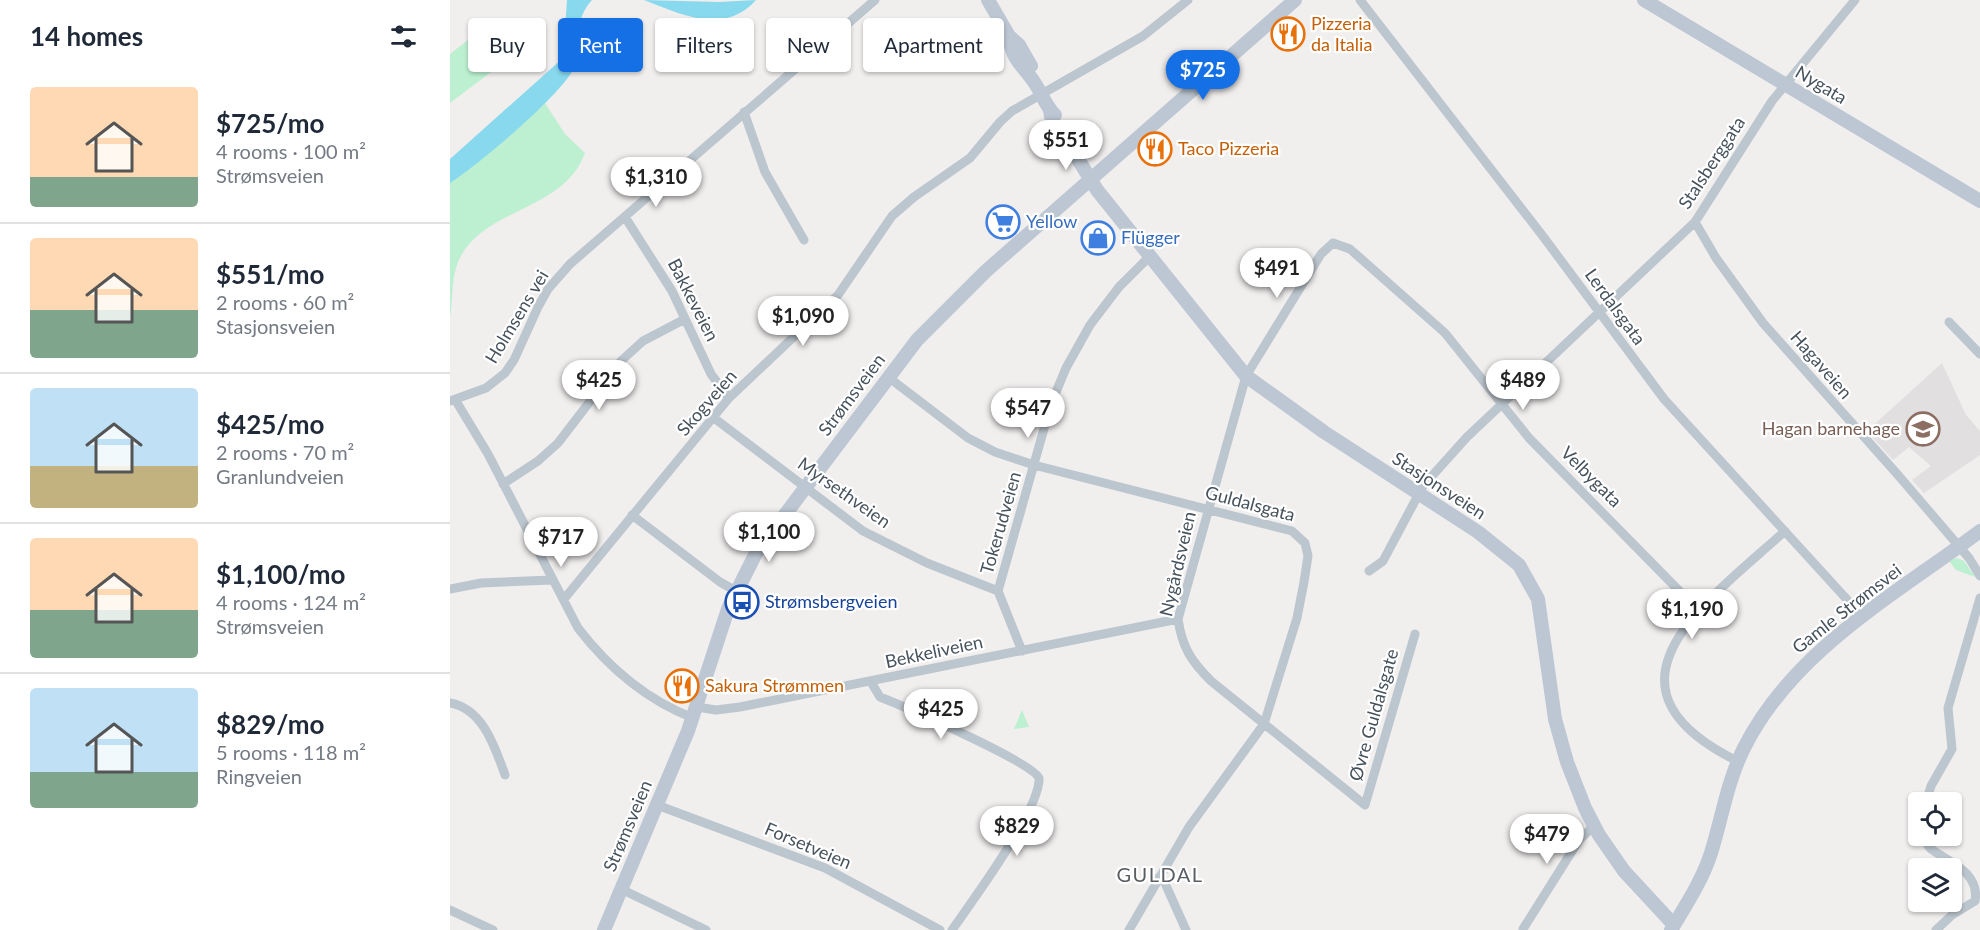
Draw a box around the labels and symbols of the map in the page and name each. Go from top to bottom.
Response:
place label: Pizzeria da Italia [1311,12,1372,55]
restaurant icon: Pizzeria da Italia [1270,16,1306,52]
pin: $725 [1167,50,1239,101]
street label: Nygata [1792,60,1851,108]
street label: Stalsberggata [1673,112,1749,213]
pin: $551 [1030,120,1102,171]
restaurant icon: Taco Pizzeria [1137,131,1173,167]
place label: Taco Pizzeria [1178,137,1279,159]
pin: $1,310 [607,157,705,208]
supermarket icon: Yellow [985,204,1021,240]
place label: Yellow [1026,210,1077,232]
shop icon: Flügger [1080,220,1116,256]
place label: Flügger [1121,226,1180,248]
pin: $491 [1241,248,1313,299]
street label: Bakkeveien [664,254,724,345]
street label: Lerdalsgata [1581,264,1651,349]
street label: Holmsens vei [480,266,553,367]
pin: $1,090 [754,296,852,347]
street label: Hagaveien [1786,326,1857,403]
street label: Strømsveien [813,349,889,440]
pin: $425 [563,360,635,411]
pin: $489 [1487,360,1559,411]
street label: Skogveien [672,365,741,440]
pin: $547 [992,388,1064,439]
school or university icon: Hagan barnehage [1905,411,1941,447]
place label: Hagan barnehage [1762,417,1900,439]
street label: Velbygata [1557,441,1627,511]
street label: Stasjonsveien [1389,447,1490,524]
street label: Myrsethveien [794,452,895,532]
street label: Tokerudveien [975,469,1025,577]
street label: Guldalsgata [1203,481,1297,526]
street label: Nygårdsveien [1154,509,1200,619]
pin: $1,100 [720,512,818,563]
pin: $717 [525,517,597,568]
street label: Gamle Strømsvei [1787,559,1905,658]
bus stop icon: Strømsbergveien [724,584,760,620]
pin: $1,190 [1643,589,1741,640]
place label: Strømsbergveien [765,590,898,612]
street label: Bekkeliveien [883,630,985,672]
street label: Øvre Guldalsgate [1344,646,1402,783]
restaurant icon: Sakura Strømmen [664,668,700,704]
place label: Sakura Strømmen [705,674,844,696]
pin: $425 [905,689,977,740]
street label: Strømsveien [598,777,656,875]
pin: $829 [981,806,1053,857]
pin: $479 [1511,814,1583,865]
street label: Forsetveien [762,817,855,873]
district label: GULDAL [1116,862,1204,886]

